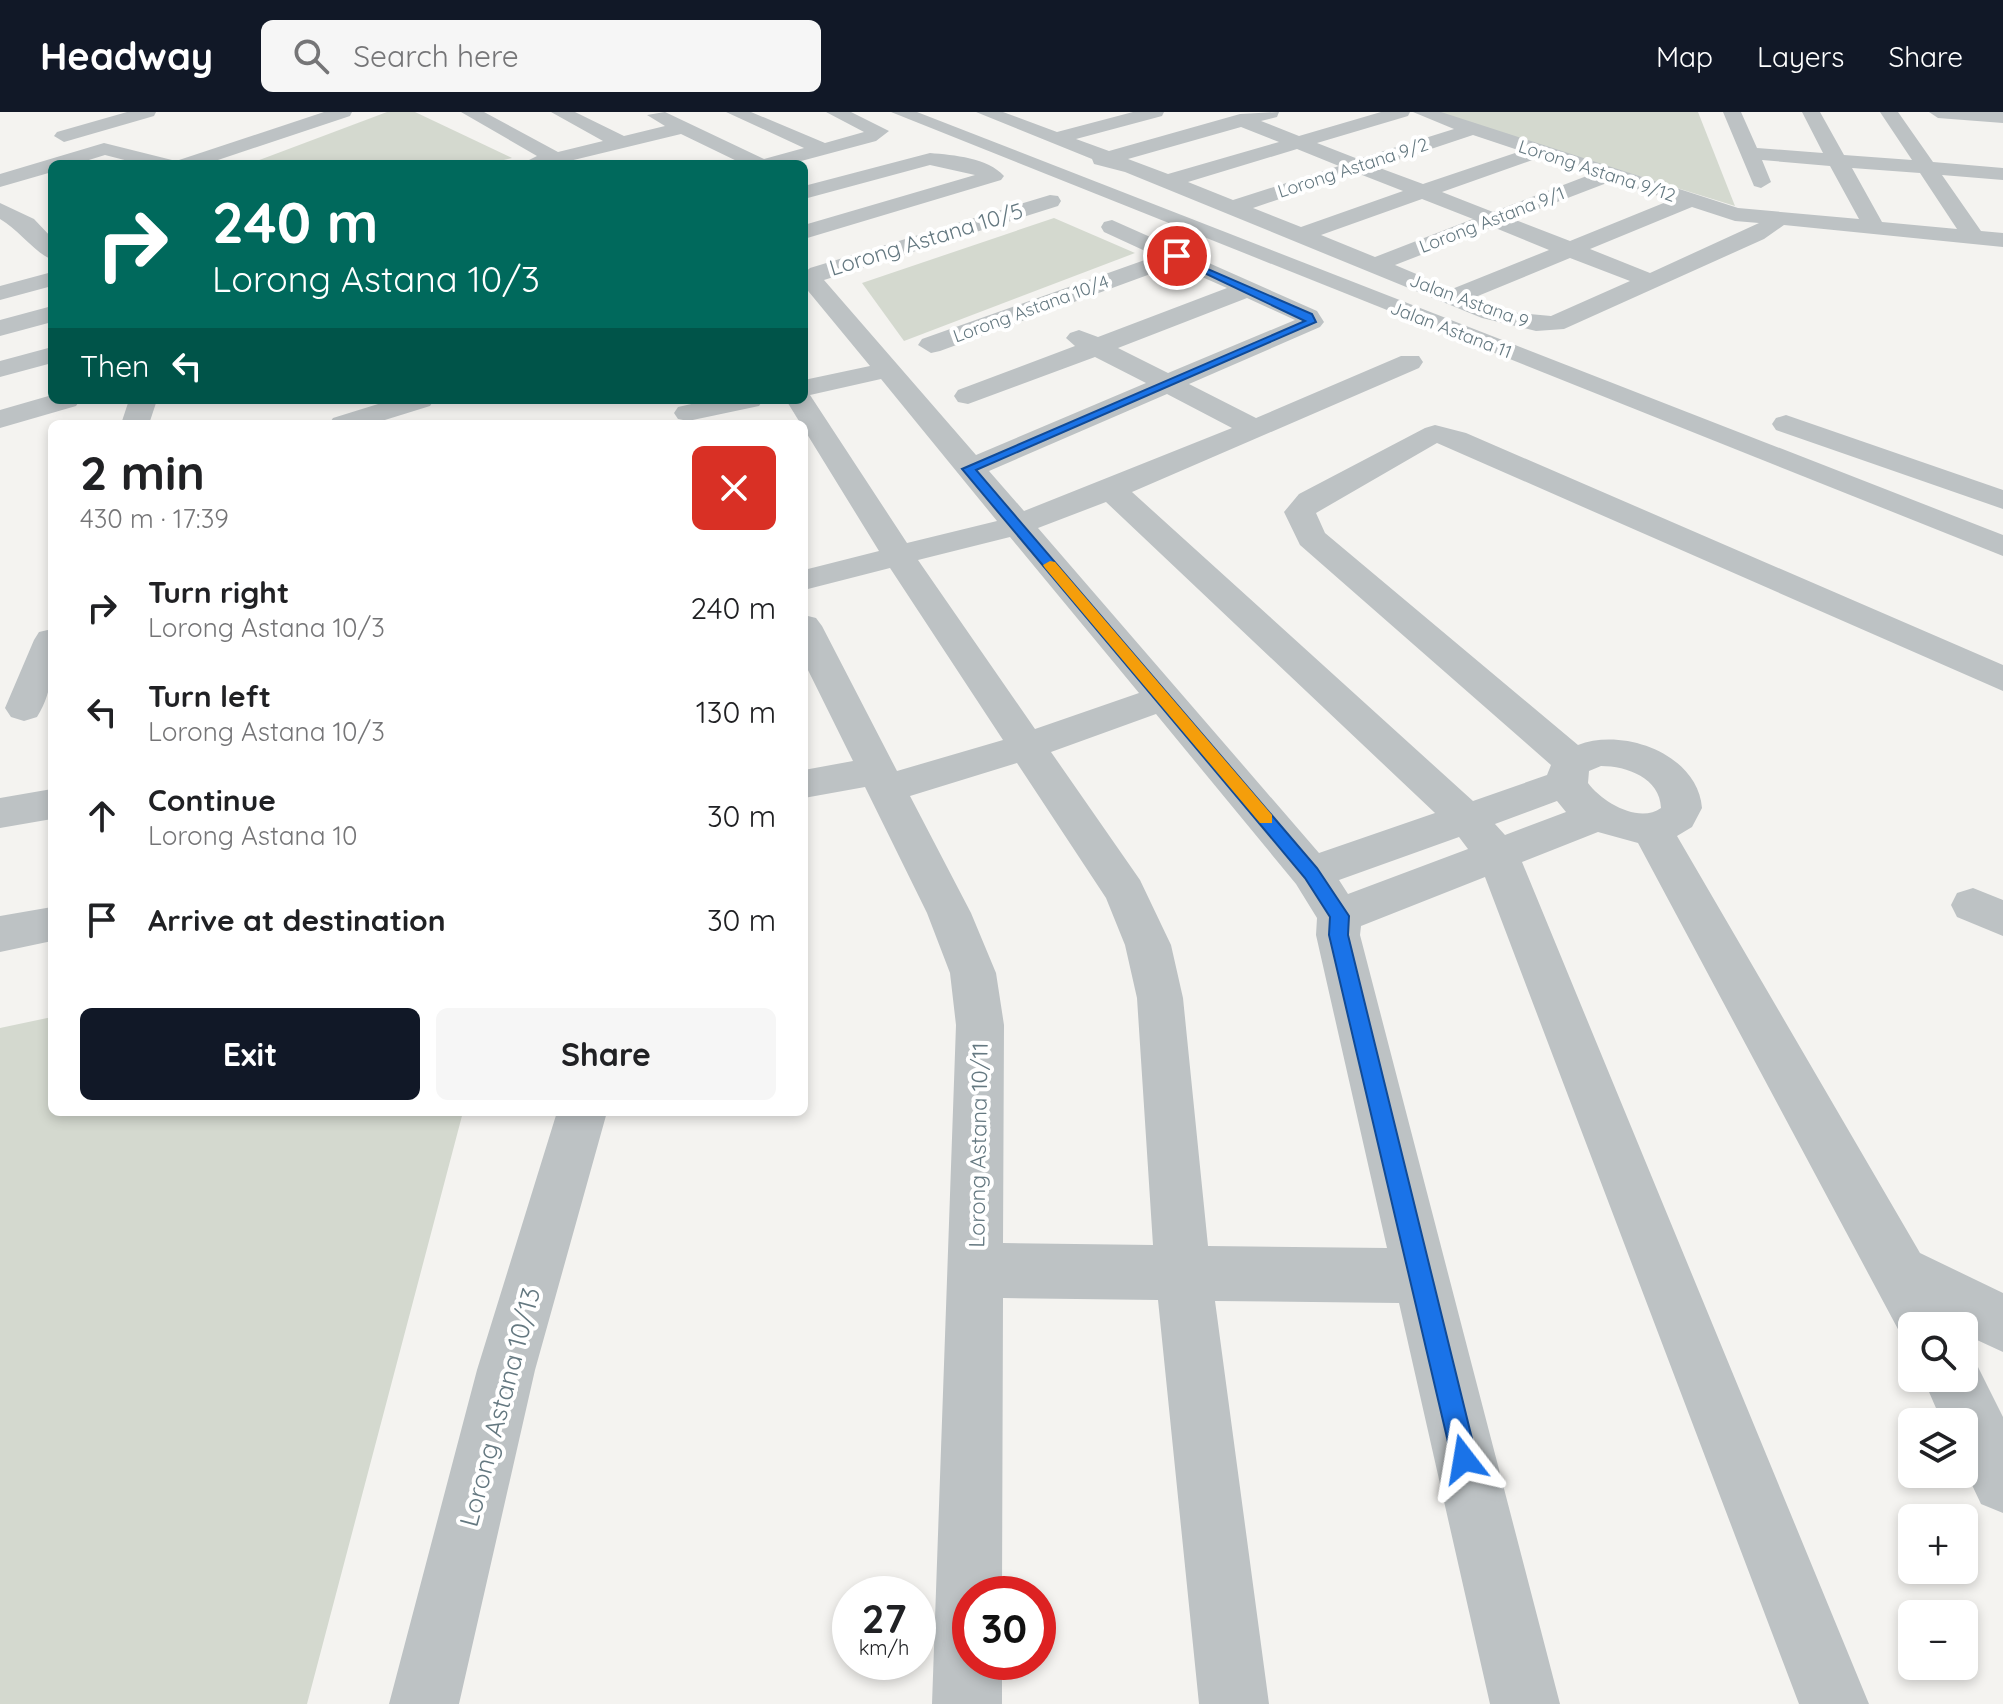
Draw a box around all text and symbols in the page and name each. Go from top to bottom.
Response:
search box [261,20,821,92]
text: Headway [40,32,213,80]
icon: search [289,34,333,78]
text: Search here [353,37,519,75]
text: Map [1656,39,1713,74]
text: Layers [1757,39,1844,74]
text: Share [1888,39,1963,74]
street label: Lorong Astana 9/2 [1275,132,1431,203]
street label: Lorong Astana 9/12 [1516,134,1679,207]
street label: Lorong Astana 9/1 [1416,181,1568,258]
text: 240 m [212,187,379,257]
icon: right [80,192,184,296]
street label: Lorong Astana 10/5 [826,196,1026,282]
pin [1143,222,1211,290]
icon: arrive [1155,234,1199,278]
text: Lorong Astana 10/3 [212,256,540,301]
street label: Jalan Astana 9 [1407,268,1532,333]
street label: Lorong Astana 10/4 [950,270,1112,347]
street label: Jalan Astana 11 [1387,296,1515,363]
icon: left [165,344,209,388]
text: Then [80,347,149,385]
text: 2 min [80,442,205,502]
button: close [692,446,776,530]
text: 430 m · 17:39 [80,502,229,535]
text: Turn right [148,573,289,611]
icon: right [80,586,124,630]
text: 240 m [691,589,776,627]
text: Lorong Astana 10/3 [148,611,385,644]
text: Turn left [148,677,271,715]
icon: left [80,690,124,734]
text: 130 m [696,693,776,731]
text: Lorong Astana 10/3 [148,715,385,748]
text: Continue [148,781,276,819]
icon: ahead [80,794,124,838]
text: 30 m [707,797,776,835]
text: Lorong Astana 10 [148,819,358,852]
icon: arrive [80,898,124,942]
text: Arrive at destination [148,901,446,939]
text: 30 m [707,901,776,939]
button: Exit [80,1008,420,1100]
button: Share [436,1008,776,1100]
street label: Lorong Astana 10/11 [962,1042,994,1248]
street label: Lorong Astana 10/13 [452,1284,547,1530]
map controls [1898,1312,1978,1680]
button: search [1898,1312,1978,1392]
button: layers [1898,1408,1978,1488]
position arrow [1422,1417,1506,1501]
button: + [1898,1504,1978,1584]
speed limit sign: 30 [952,1576,1056,1680]
text: 27 [862,1593,906,1643]
button: − [1898,1600,1978,1680]
text: km/h [859,1635,909,1660]

